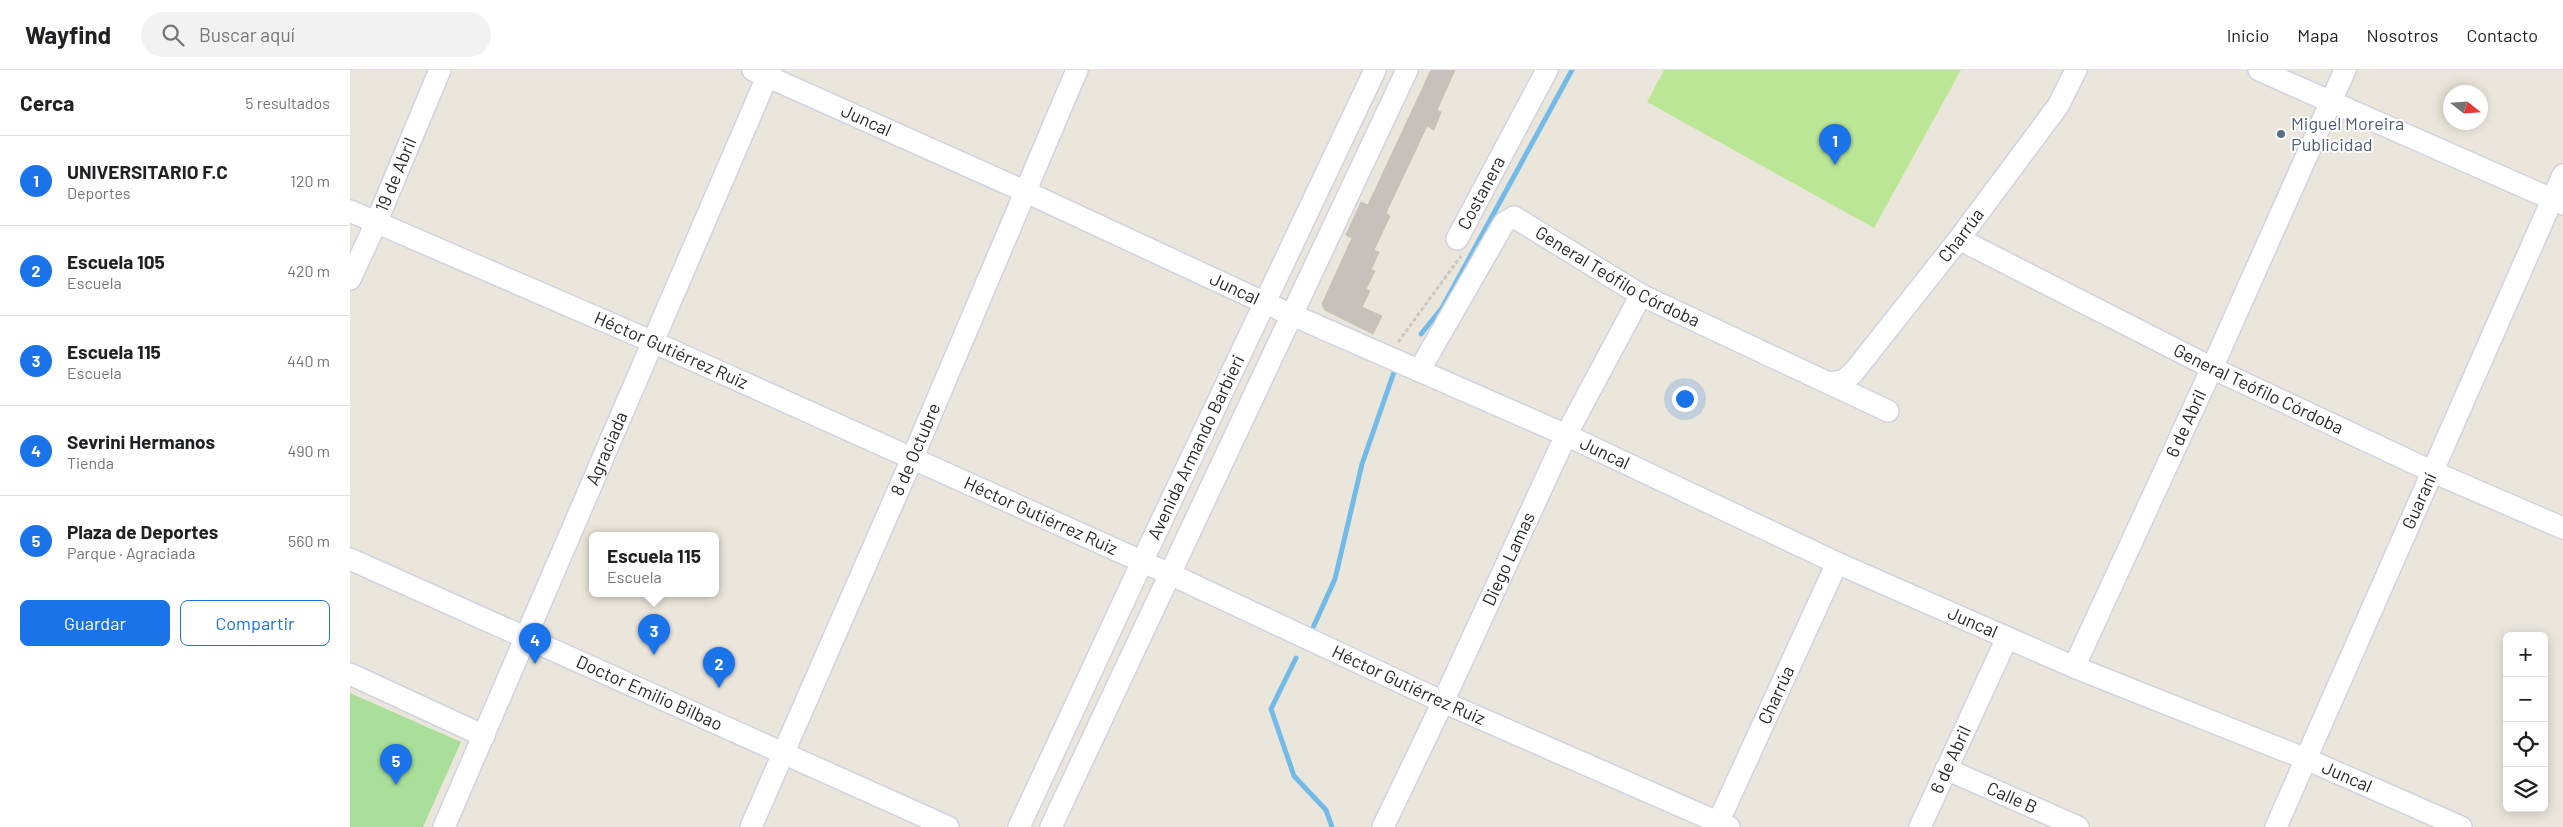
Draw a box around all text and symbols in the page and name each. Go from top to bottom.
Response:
search box [141,12,491,57]
text: Wayfind [25,20,111,49]
icon: search [159,21,187,49]
text: Buscar aquí [199,23,295,46]
text: Inicio [2227,24,2269,46]
text: Mapa [2297,24,2339,46]
text: Nosotros [2367,24,2438,46]
text: Contacto [2466,24,2538,46]
north arrow [2443,85,2488,130]
text: Cerca [20,90,74,115]
text: 5 resultados [245,93,330,112]
street label: Juncal [838,99,895,140]
place label: Miguel Moreira Publicidad [2291,112,2404,155]
pin: 1 [1819,124,1851,165]
marker: Miguel Moreira Publicidad [2275,128,2287,140]
street label: 19 de Abril [370,134,421,215]
street label: Costanera [1452,152,1509,233]
text: UNIVERSITARIO F.C [67,160,228,183]
text: 1 [33,171,39,190]
text: 120 m [290,171,330,190]
text: Deportes [67,183,131,202]
street label: Charrúa [1933,204,1988,266]
street label: General Teófilo Córdoba [1532,221,1704,331]
text: Escuela 105 [67,250,165,273]
text: 2 [32,261,40,280]
text: 420 m [287,261,330,280]
street label: Juncal [1207,267,1263,309]
text: Escuela [67,273,122,292]
street label: Héctor Gutiérrez Ruiz [591,306,752,393]
street label: General Teófilo Córdoba [2170,338,2347,438]
text: Escuela 115 [67,340,161,363]
text: 3 [32,351,40,370]
text: 440 m [287,351,330,370]
street label: Avenida Armando Barbieri [1142,351,1249,543]
text: Escuela [67,363,122,382]
your location [1672,386,1698,412]
street label: 6 de Abril [2160,386,2210,461]
street label: 8 de Octubre [885,399,945,499]
street label: Agraciada [580,408,632,488]
text: Sevrini Hermanos [67,430,215,453]
street label: Juncal [1577,431,1633,473]
text: 4 [31,441,41,460]
text: 490 m [287,441,330,460]
text: Tienda [67,453,114,472]
street label: Guaraní [2397,469,2441,532]
street label: Héctor Gutiérrez Ruiz [961,471,1121,559]
street label: Diego Lamas [1477,508,1539,609]
text: Plaza de Deportes [67,520,218,543]
text: 5 [32,531,40,550]
text: 560 m [288,531,330,550]
popup [589,532,719,597]
text: Parque · Agraciada [67,543,195,562]
text: Escuela 115 [607,544,701,567]
text: Escuela [607,567,662,586]
button: Guardar [20,600,170,646]
button: Compartir [180,600,330,646]
street label: Juncal [1945,601,2001,642]
pin: 3 [638,614,670,655]
pin: 4 [519,623,551,664]
map controls [2503,632,2548,812]
button: + [2503,632,2548,677]
street label: Héctor Gutiérrez Ruiz [1329,640,1489,729]
pin: 2 [703,647,735,688]
street label: Doctor Emilio Bilbao [573,650,726,735]
street label: Charrúa [1753,662,1798,727]
button: − [2503,677,2548,722]
street label: 6 de Abril [1925,722,1975,797]
button: locate [2503,722,2548,767]
pin: 5 [380,744,412,785]
street label: Juncal [2319,755,2376,797]
button: layers [2503,767,2548,812]
street label: Calle B [1984,776,2041,818]

